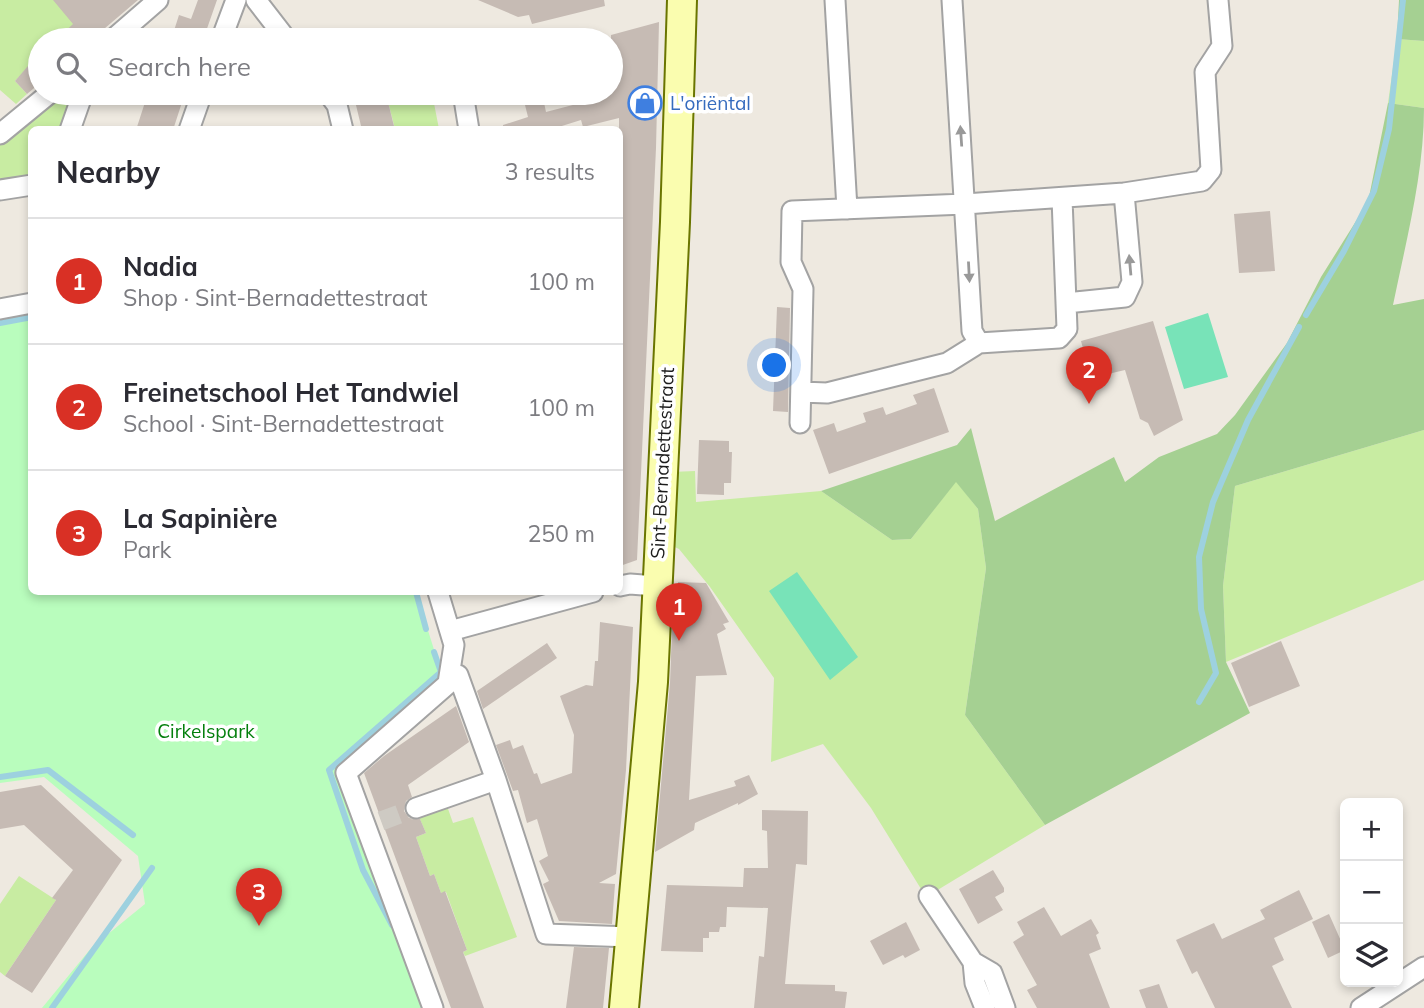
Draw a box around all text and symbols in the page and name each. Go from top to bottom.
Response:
search box [28,28,623,105]
icon: search [52,48,90,86]
text: Search here [108,50,251,83]
shop icon: L'oriëntal [626,84,664,122]
place label: L'oriëntal [670,91,751,115]
one-way arrow [955,124,966,146]
text: Nearby [56,153,160,191]
text: 3 results [505,157,595,186]
text: Nadia [123,250,198,283]
one-way arrow [1124,254,1135,276]
one-way arrow [963,261,974,283]
text: 1 [72,267,86,296]
text: 100 m [527,267,595,296]
text: Shop · Sint-Bernadettestraat [123,283,428,312]
pin: 2 [1066,346,1112,404]
your location [757,348,791,382]
street label: Sint-Bernadettestraat [645,366,679,560]
text: Freinetschool Het Tandwiel [123,376,459,409]
text: 2 [72,393,86,422]
text: 100 m [527,393,595,422]
text: School · Sint-Bernadettestraat [123,409,444,438]
text: La Sapinière [123,502,278,535]
text: 3 [72,519,86,548]
text: 250 m [527,519,595,548]
text: Park [123,535,171,564]
pin: 1 [656,583,702,641]
park label: Cirkelspark [157,719,255,743]
map controls [1340,798,1403,987]
button: + [1340,798,1403,861]
button: − [1340,861,1403,924]
pin: 3 [236,868,282,926]
button: layers [1340,924,1403,987]

